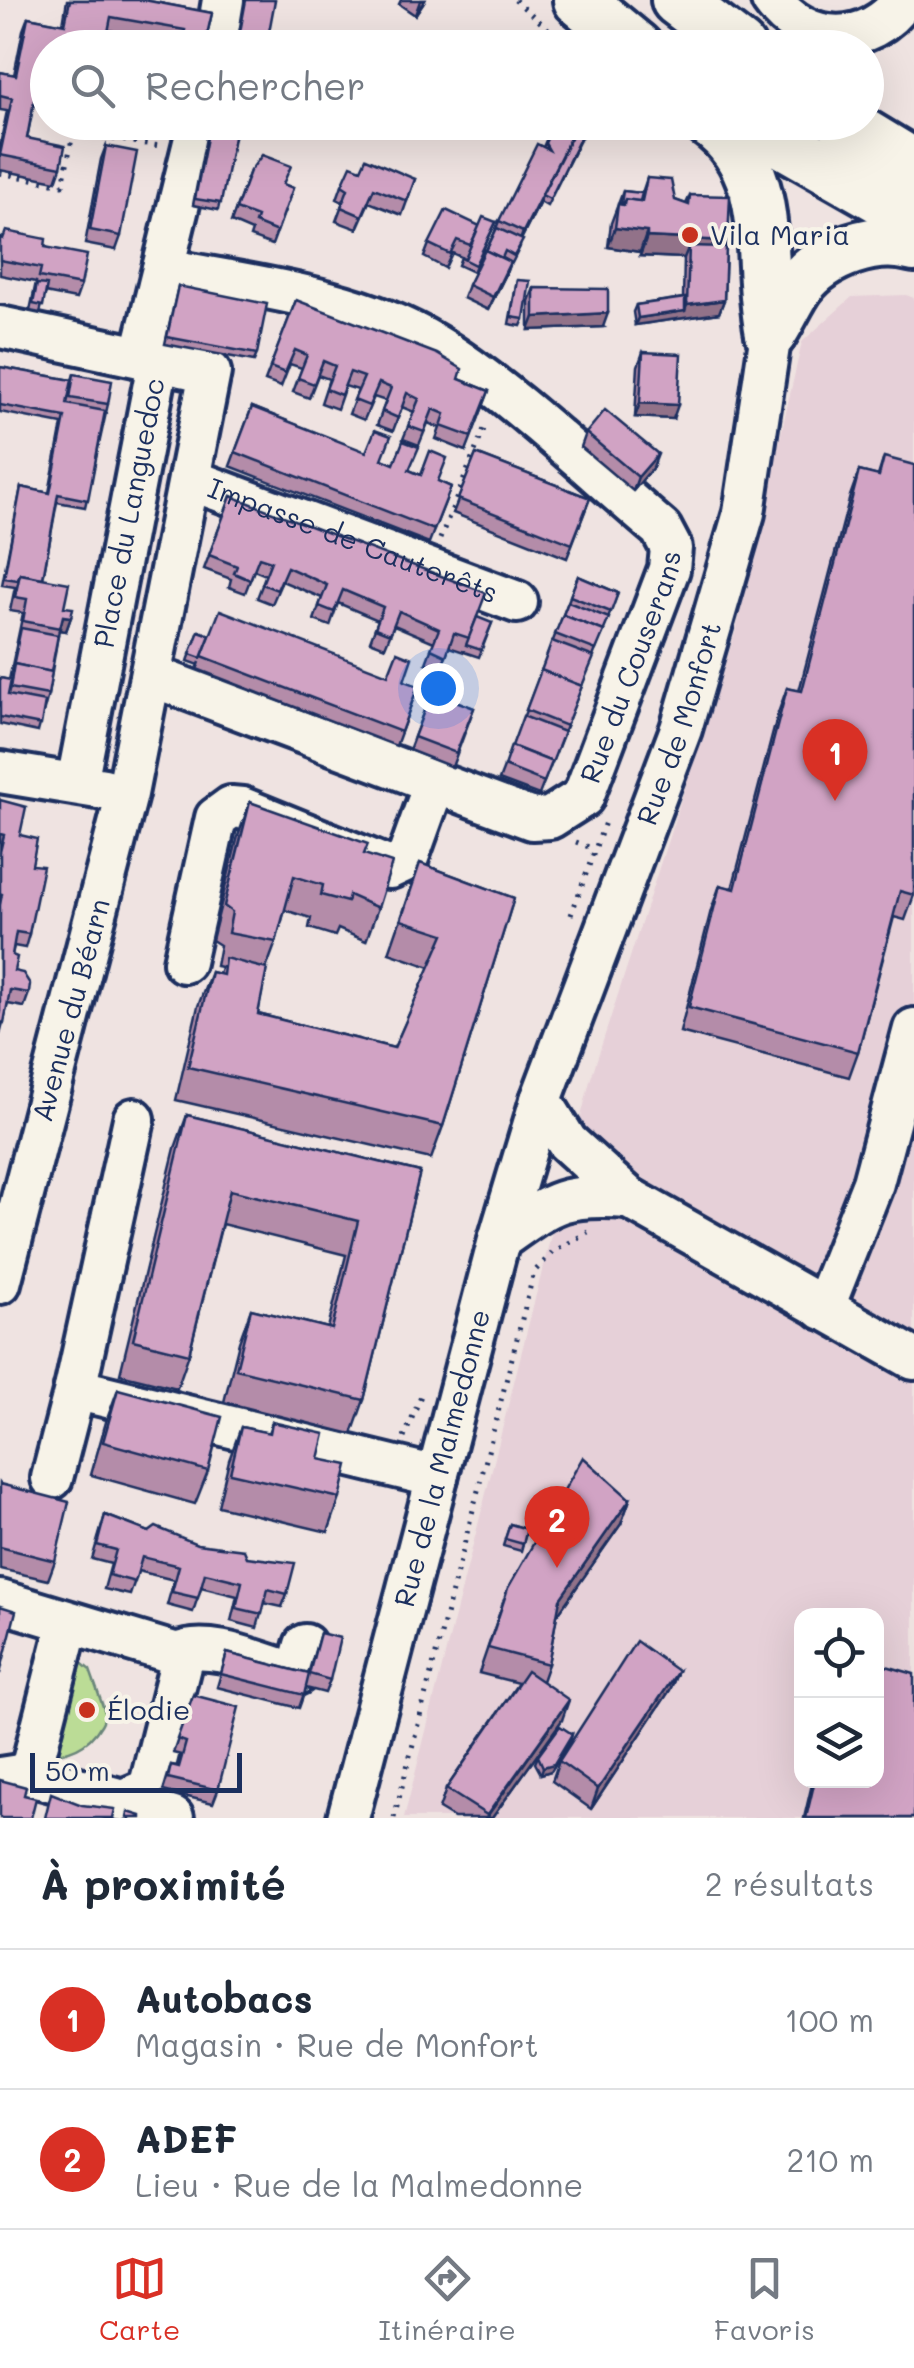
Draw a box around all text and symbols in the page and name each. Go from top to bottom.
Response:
search box [30,30,884,140]
icon: search [65,58,120,113]
text: Rechercher [145,60,366,110]
place label: Vila Maria [710,216,850,252]
marker: Vila Maria [679,224,701,246]
street label: Place du Languedoc [84,375,172,651]
street label: Impasse de Cauterêts [203,469,503,610]
street label: Rue du Couserans [571,550,688,788]
street label: Rue de Monfort [628,617,728,830]
your location [413,663,464,714]
pin: 1 [802,718,868,801]
street label: Avenue du Béarn [23,894,117,1125]
street label: Rue de la Malmedonne [385,1305,497,1611]
pin: 2 [524,1486,590,1568]
map controls [794,1608,884,1788]
button: locate [794,1608,884,1698]
place label: Élodie [107,1691,190,1727]
button: layers [794,1698,884,1788]
marker: Élodie [76,1699,98,1721]
scale bar [30,1748,242,1792]
text: 50 m [45,1752,110,1788]
text: À proximité [40,1856,286,1911]
text: 2 résultats [705,1862,874,1904]
text: Autobacs [135,1973,313,2023]
text: 1 [65,1998,80,2040]
text: 100 m [784,1998,874,2040]
text: Magasin · Rue de Monfort [135,2023,539,2065]
text: ADEF [135,2113,237,2163]
text: 2 [64,2138,81,2180]
text: 210 m [786,2138,874,2180]
text: Lieu · Rue de la Malmedonne [135,2163,583,2205]
tab: Carte [99,2251,180,2347]
tab: Itinéraire [378,2251,516,2347]
tab: Favoris [714,2251,815,2347]

